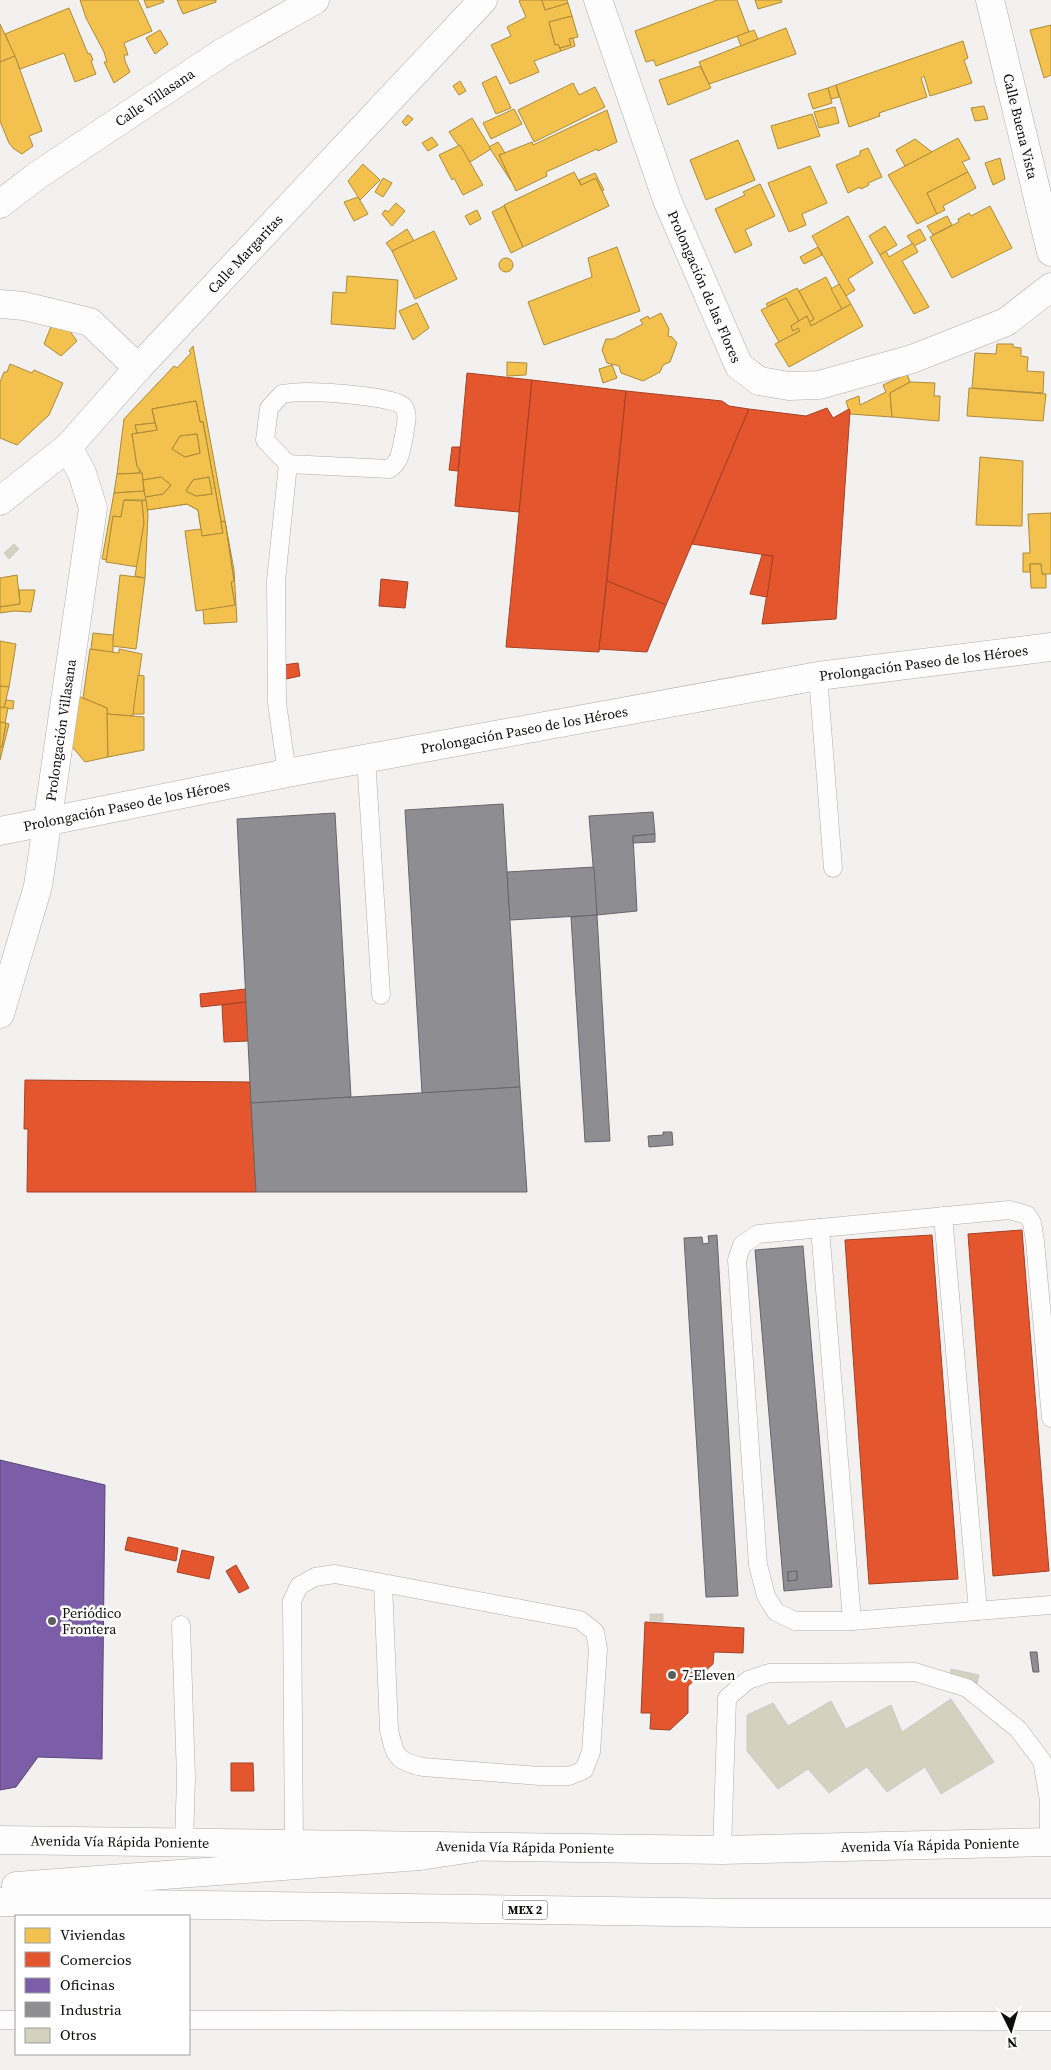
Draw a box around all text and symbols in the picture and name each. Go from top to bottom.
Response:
street label: Calle Villasana [111,63,199,131]
street label: Calle Buena Vista [998,72,1043,182]
street label: Prolongación de las Flores [663,207,746,366]
street label: Calle Margaritas [203,210,287,298]
street label: Prolongación Paseo de los Héroes [818,640,1029,686]
street label: Prolongación Villasana [40,657,81,803]
street label: Prolongación Paseo de los Héroes [419,701,629,758]
street label: Prolongación Paseo de los Héroes [21,775,231,836]
place label: Periódico Frontera [62,1603,122,1639]
marker: Periódico Frontera [46,1615,58,1627]
place label: 7-Eleven [682,1665,736,1685]
marker: 7-Eleven [666,1669,678,1681]
street label: Avenida Vía Rápida Poniente [31,1830,209,1853]
street label: Avenida Vía Rápida Poniente [840,1833,1019,1857]
street label: Avenida Vía Rápida Poniente [435,1836,614,1859]
road number: MEX 2 [502,1900,548,1920]
legend [15,1915,190,2055]
text: Viviendas [60,1924,125,1945]
text: Comercios [60,1949,132,1970]
text: Oficinas [60,1974,115,1995]
text: Industria [60,1999,122,2020]
north arrow [986,2005,1036,2055]
text: Otros [60,2024,96,2045]
text: N [1006,2033,1018,2053]

